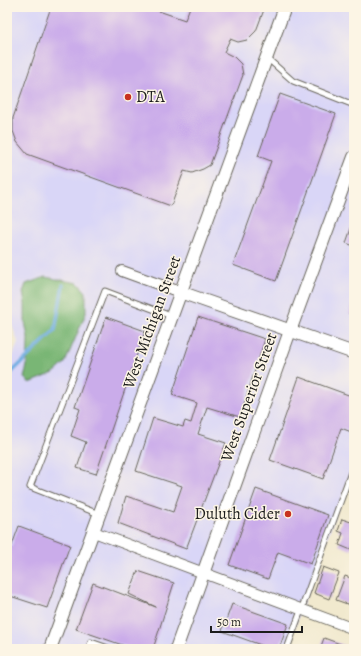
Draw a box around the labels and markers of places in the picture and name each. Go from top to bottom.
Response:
place label: DTA [136,86,165,108]
marker: DTA [123,92,133,102]
place label: Duluth Cider [194,503,280,525]
marker: Duluth Cider [283,509,293,519]

